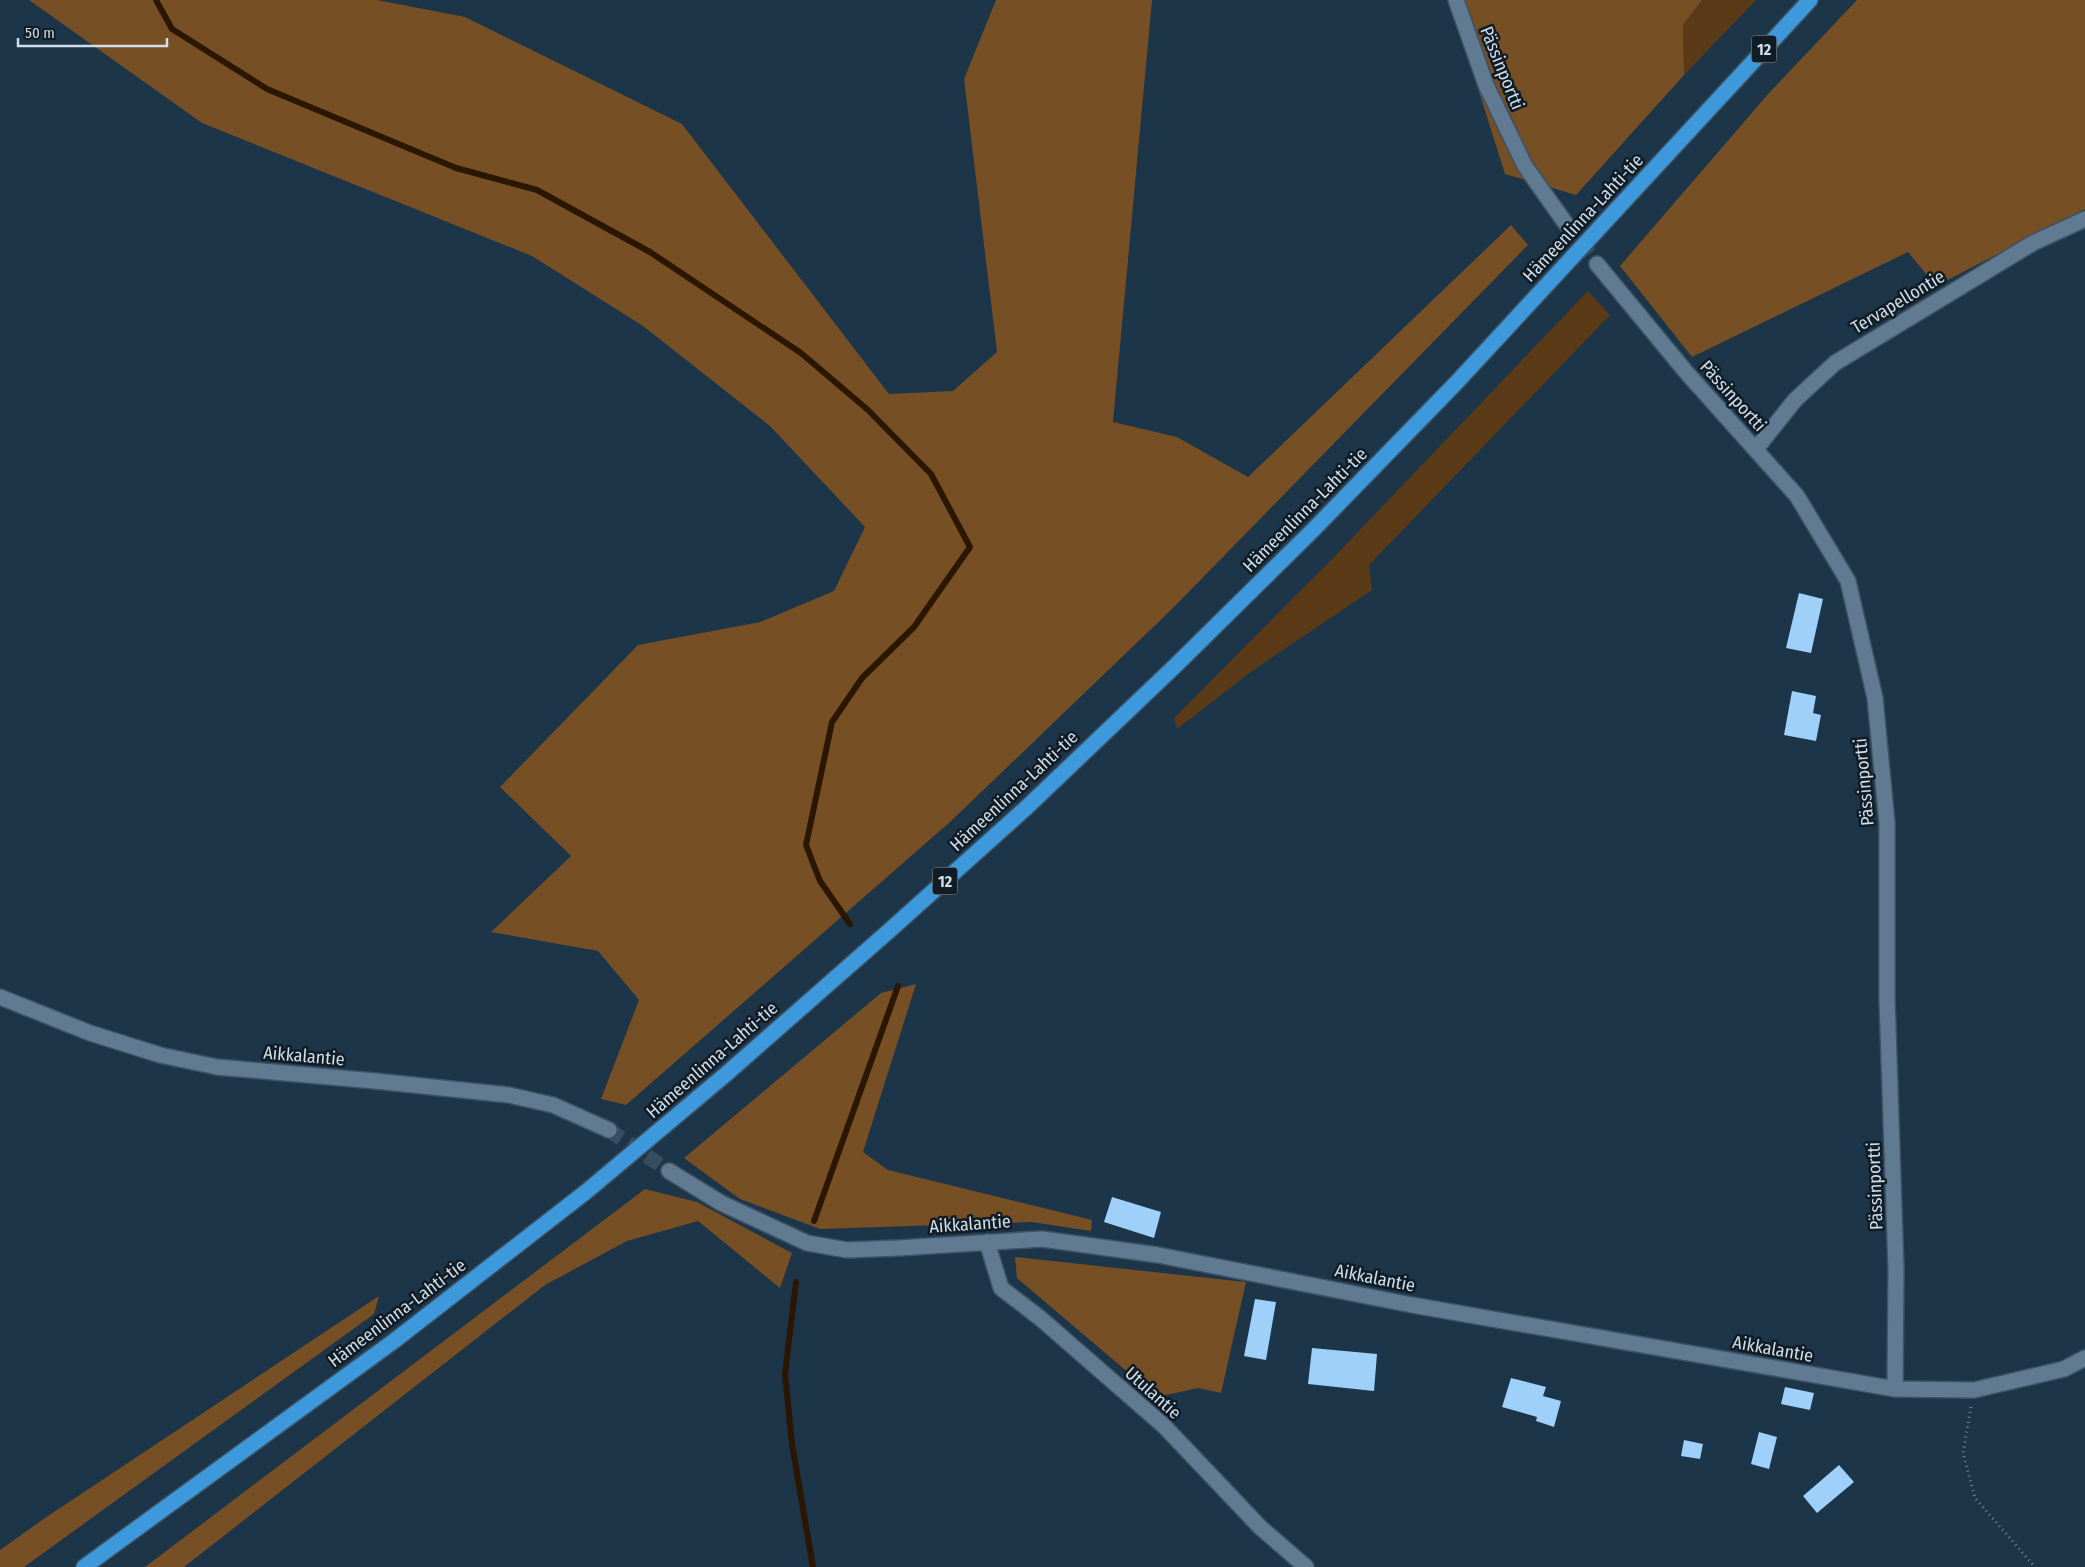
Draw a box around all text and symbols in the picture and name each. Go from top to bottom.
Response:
scale bar [18,15,166,47]
street label: Pässinportti [1475,23,1529,113]
text: 50 m [25,24,55,42]
road number: 12 [1752,36,1776,62]
street label: Hämeenlinna-Lahti-tie [1518,149,1648,287]
street label: Tervapellontie [1847,265,1949,339]
street label: Pässinportti [1695,356,1771,436]
street label: Hämeenlinna-Lahti-tie [1238,443,1372,577]
street label: Hämeenlinna-Lahti-tie [945,726,1083,856]
street label: Pässinportti [1849,737,1879,827]
road number: 12 [932,868,958,894]
street label: Hämeenlinna-Lahti-tie [642,997,782,1123]
street label: Aikkalantie [262,1041,346,1071]
street label: Pässinportti [1862,1142,1888,1230]
street label: Aikkalantie [929,1210,1011,1238]
street label: Hämeenlinna-Lahti-tie [324,1254,470,1372]
street label: Aikkalantie [1333,1259,1417,1297]
street label: Aikkalantie [1731,1331,1815,1367]
street label: Utulantie [1120,1362,1186,1424]

